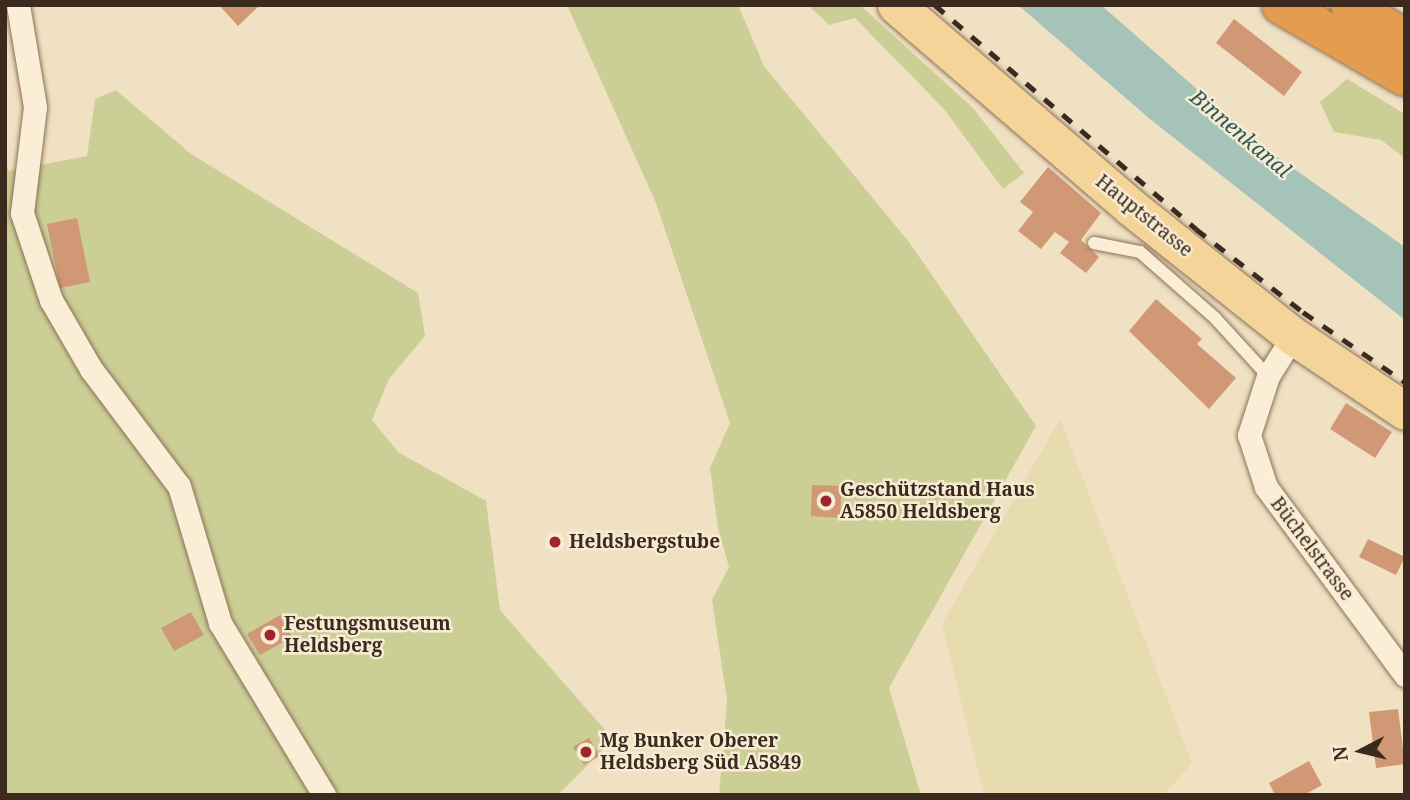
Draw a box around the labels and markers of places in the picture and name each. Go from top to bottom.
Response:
place label: Geschützstand Haus A5850 Heldsberg [840,479,1035,523]
marker: Geschützstand Haus A5850 Heldsberg [818,493,834,509]
place label: Heldsbergstube [569,531,720,553]
marker: Heldsbergstube [547,534,563,550]
place label: Festungsmuseum Heldsberg [284,613,451,657]
marker: Festungsmuseum Heldsberg [262,627,278,643]
place label: Mg Bunker Oberer Heldsberg Süd A5849 [600,730,801,774]
marker: Mg Bunker Oberer Heldsberg Süd A5849 [578,744,594,760]

